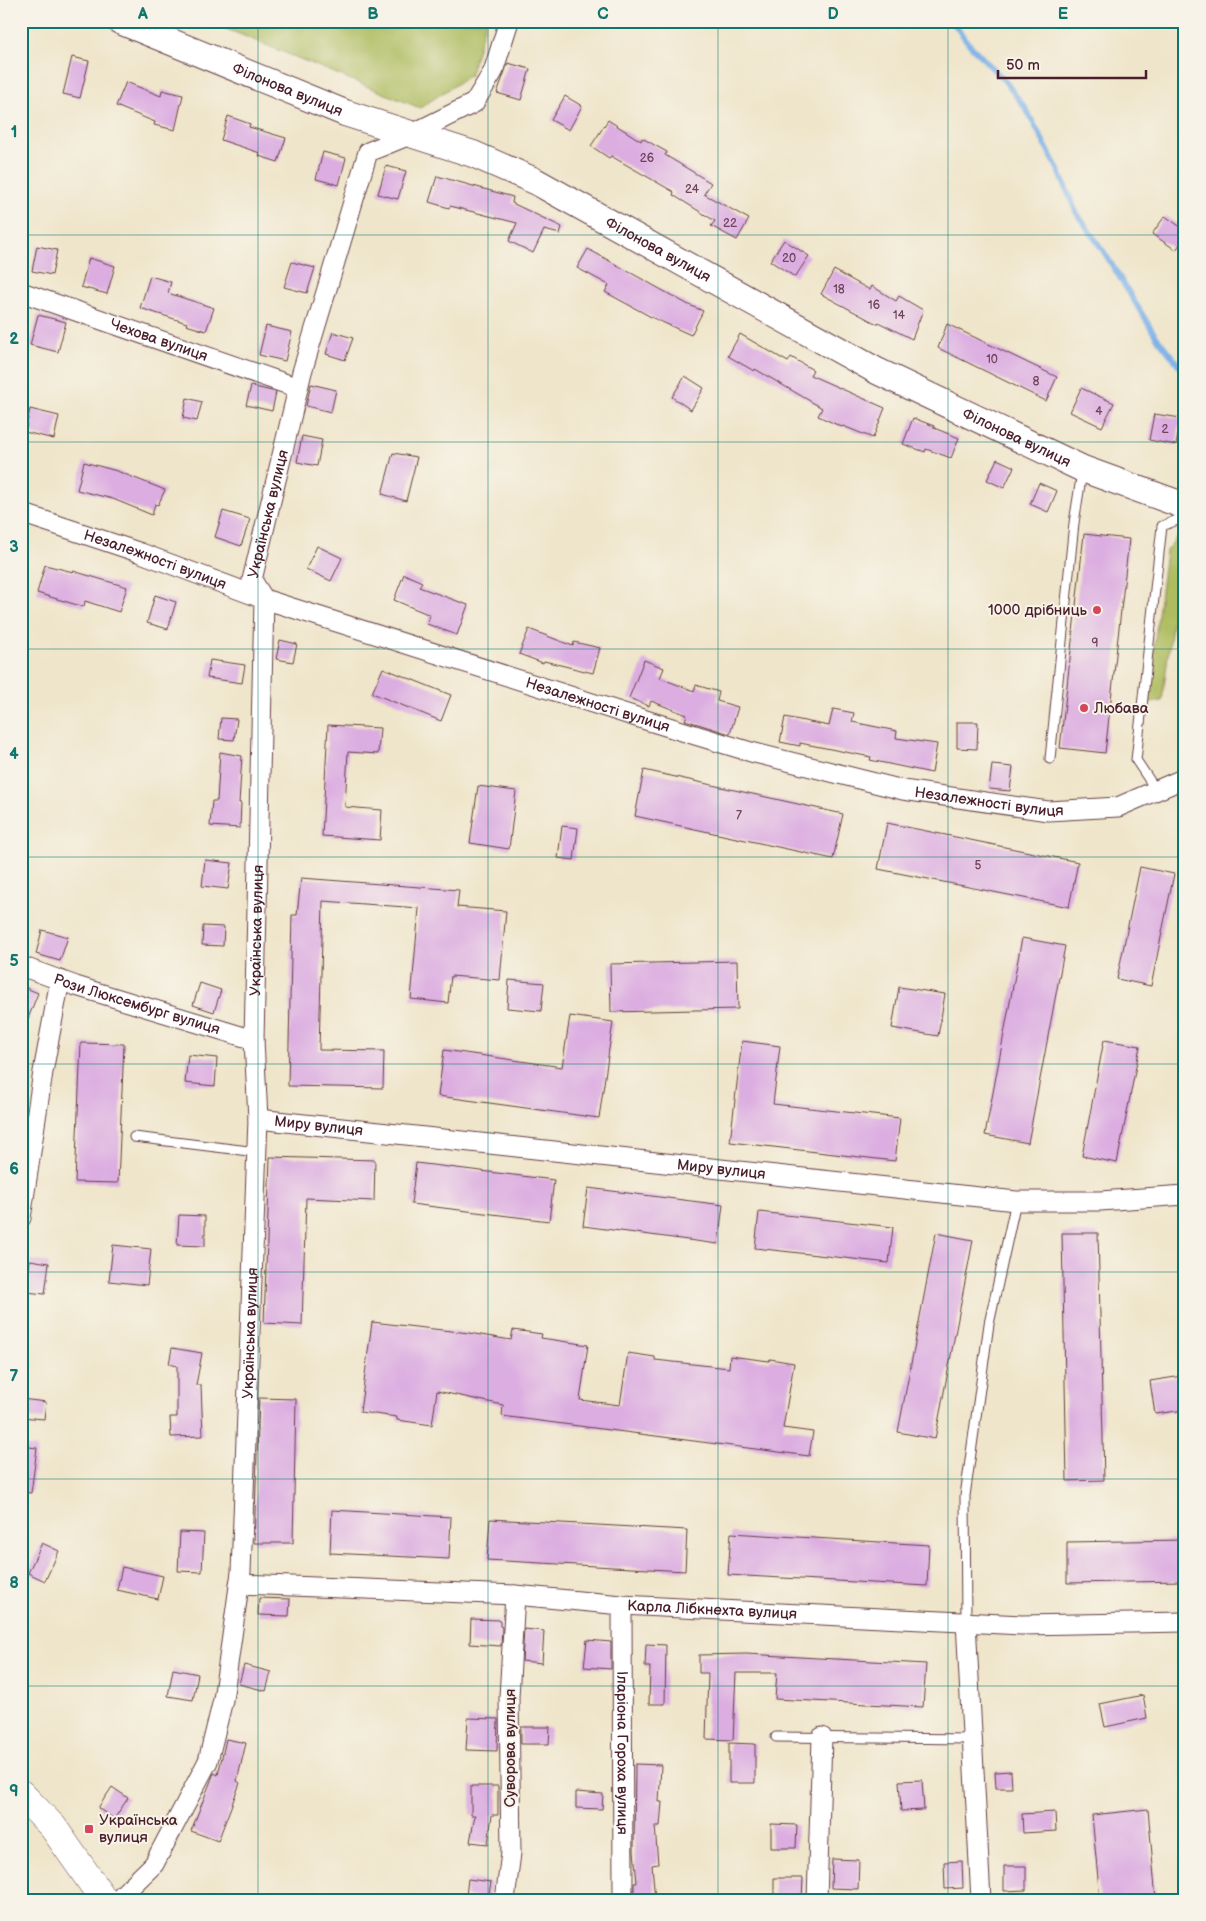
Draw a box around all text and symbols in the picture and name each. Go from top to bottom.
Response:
text: A [137,5,148,24]
text: B [367,5,379,24]
text: C [597,5,609,24]
text: D [827,5,839,24]
text: E [1058,5,1068,24]
scale bar [998,48,1146,80]
text: 50 m [1006,56,1040,75]
street label: Філонова вулиця [229,58,346,121]
text: 1 [11,123,17,142]
house number: 26 [640,151,654,166]
house number: 24 [685,182,700,197]
street label: Філонова вулиця [602,213,714,286]
house number: 22 [723,216,737,231]
house number: 20 [782,251,796,266]
house number: 18 [833,282,845,297]
house number: 16 [868,298,880,313]
house number: 14 [893,308,906,323]
street label: Чехова вулиця [107,314,210,366]
text: 2 [9,330,19,349]
house number: 10 [986,352,998,367]
house number: 8 [1033,374,1040,389]
street label: Філонова вулиця [959,404,1074,471]
house number: 4 [1095,404,1103,419]
house number: 2 [1161,422,1169,437]
street label: Українська вулиця [243,448,293,580]
street label: Незалежності вулиця [81,525,229,594]
text: 3 [9,538,19,557]
place label: 1000 дрібниць [988,601,1088,620]
marker: 1000 дрібниць [1091,604,1103,616]
house number: 9 [1092,636,1099,651]
street label: Незалежності вулиця [523,673,672,736]
place label: Любава [1093,699,1149,718]
marker: Любава [1078,702,1090,714]
text: 4 [9,745,19,764]
street label: Незалежності вулиця [913,782,1064,821]
house number: 7 [736,808,742,823]
house number: 5 [975,858,982,873]
street label: Українська вулиця [245,864,267,996]
text: 5 [9,952,19,971]
street label: Рози Люксембург вулиця [51,969,222,1039]
street label: Миру вулиця [273,1111,364,1140]
street label: Миру вулиця [676,1155,767,1183]
text: 6 [9,1160,19,1179]
street label: Українська вулиця [238,1267,262,1399]
text: 7 [10,1367,19,1386]
text: 8 [9,1574,19,1593]
street label: Карла Лібкнехта вулиця [627,1596,798,1623]
street label: Іларіона Гороха вулиця [613,1671,632,1835]
street label: Суворова вулиця [501,1689,520,1807]
text: 9 [9,1782,19,1801]
place label: Українська вулиця [99,1811,178,1847]
marker: Українська вулиця [83,1823,95,1835]

